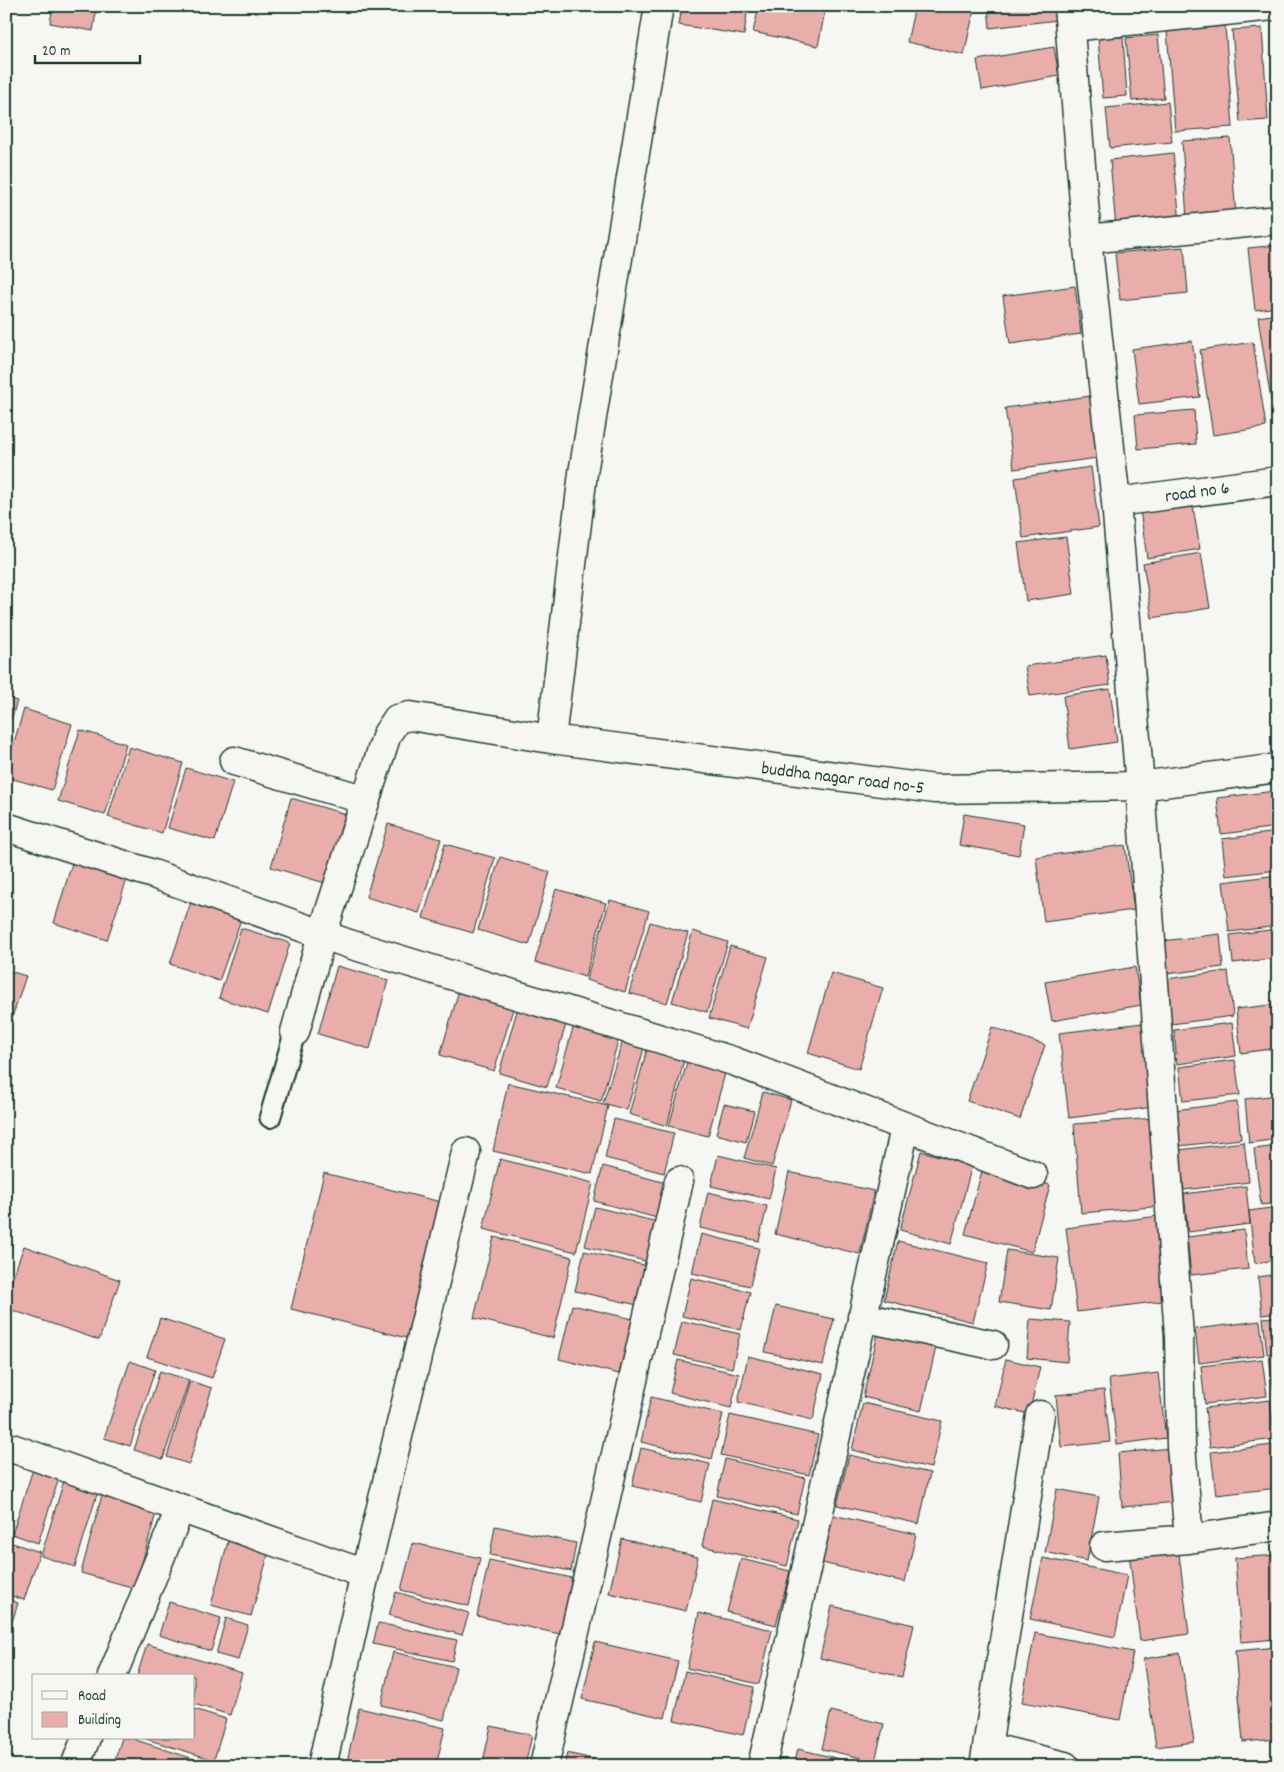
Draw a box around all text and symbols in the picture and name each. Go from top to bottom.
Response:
scale bar [35,32,140,64]
text: 20 m [42,41,70,63]
street label: road no 6 [1163,477,1231,510]
street label: buddha nagar road no-5 [760,757,925,802]
legend [32,1674,195,1740]
text: Road [78,1686,106,1708]
text: Building [78,1710,121,1732]

